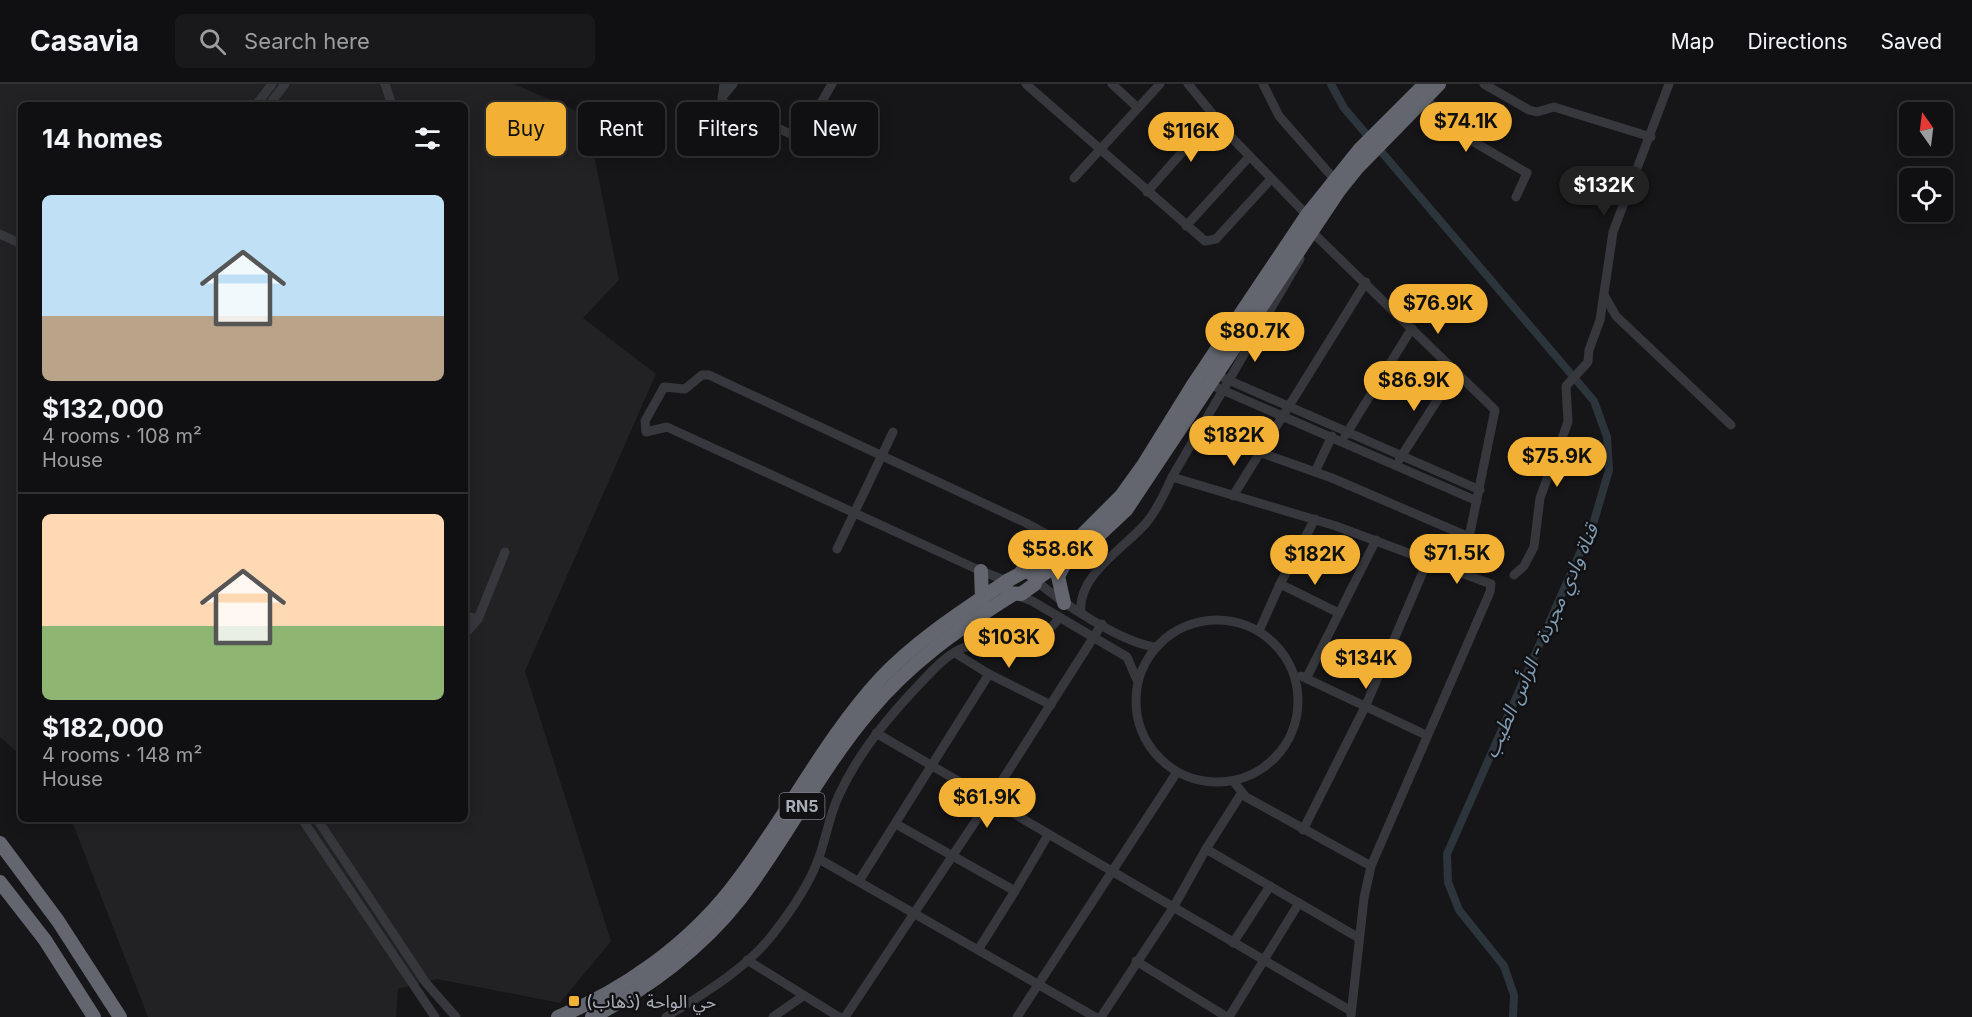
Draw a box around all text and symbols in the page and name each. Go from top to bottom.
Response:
search box [175,14,595,68]
text: Casavia [30,24,139,58]
icon: search [196,25,229,58]
text: Search here [244,28,370,54]
text: Map [1671,29,1714,54]
text: Directions [1747,29,1848,54]
text: Saved [1881,29,1942,54]
chip: Buy [486,102,566,156]
chip: Rent [578,102,665,156]
chip: Filters [677,102,779,156]
chip: New [791,102,878,156]
pin: $74.1K [1417,102,1515,153]
north arrow [1899,102,1953,156]
map controls [1899,102,1953,222]
text: $74.1K [1434,109,1498,133]
pin: $116K [1149,112,1233,163]
text: $116K [1162,119,1220,143]
icon: filters [411,122,444,155]
text: 14 homes [42,123,163,154]
pin: $132K [1562,166,1646,217]
button: locate [1899,168,1953,222]
text: $132K [1573,173,1635,197]
icon: home [189,234,297,342]
pin: $76.9K [1389,284,1487,335]
text: $76.9K [1403,291,1473,315]
pin: $80.7K [1206,312,1304,363]
text: $80.7K [1219,319,1291,343]
pin: $86.9K [1365,361,1463,412]
text: $86.9K [1378,368,1450,392]
text: $132,000 [42,393,164,424]
pin: $182K [1192,416,1276,467]
text: $182K [1203,423,1265,447]
text: 4 rooms · 108 m² [42,424,202,448]
pin: $75.9K [1508,437,1606,488]
text: $75.9K [1522,444,1592,468]
text: House [42,448,103,472]
water label: قناة وادي مجردة - الرأس الطيب [1478,519,1608,763]
pin: $58.6K [1009,530,1107,581]
pin: $71.5K [1408,534,1506,585]
pin: $182K [1273,535,1357,586]
text: $58.6K [1022,537,1094,561]
text: $71.5K [1423,541,1491,565]
text: $182K [1284,542,1346,566]
icon: home [189,553,297,661]
pin: $103K [967,618,1051,669]
text: $103K [978,625,1040,649]
pin: $134K [1324,639,1408,690]
text: $134K [1335,646,1397,670]
text: $182,000 [42,712,164,743]
text: 4 rooms · 148 m² [42,743,202,767]
text: House [42,767,103,791]
pin: $61.9K [938,778,1036,829]
text: $61.9K [953,785,1021,809]
road number: RN5 [780,793,824,819]
place label: حي الواحة (ذهاب) [586,991,716,1015]
marker: حي الواحة (ذهاب) [567,994,581,1008]

